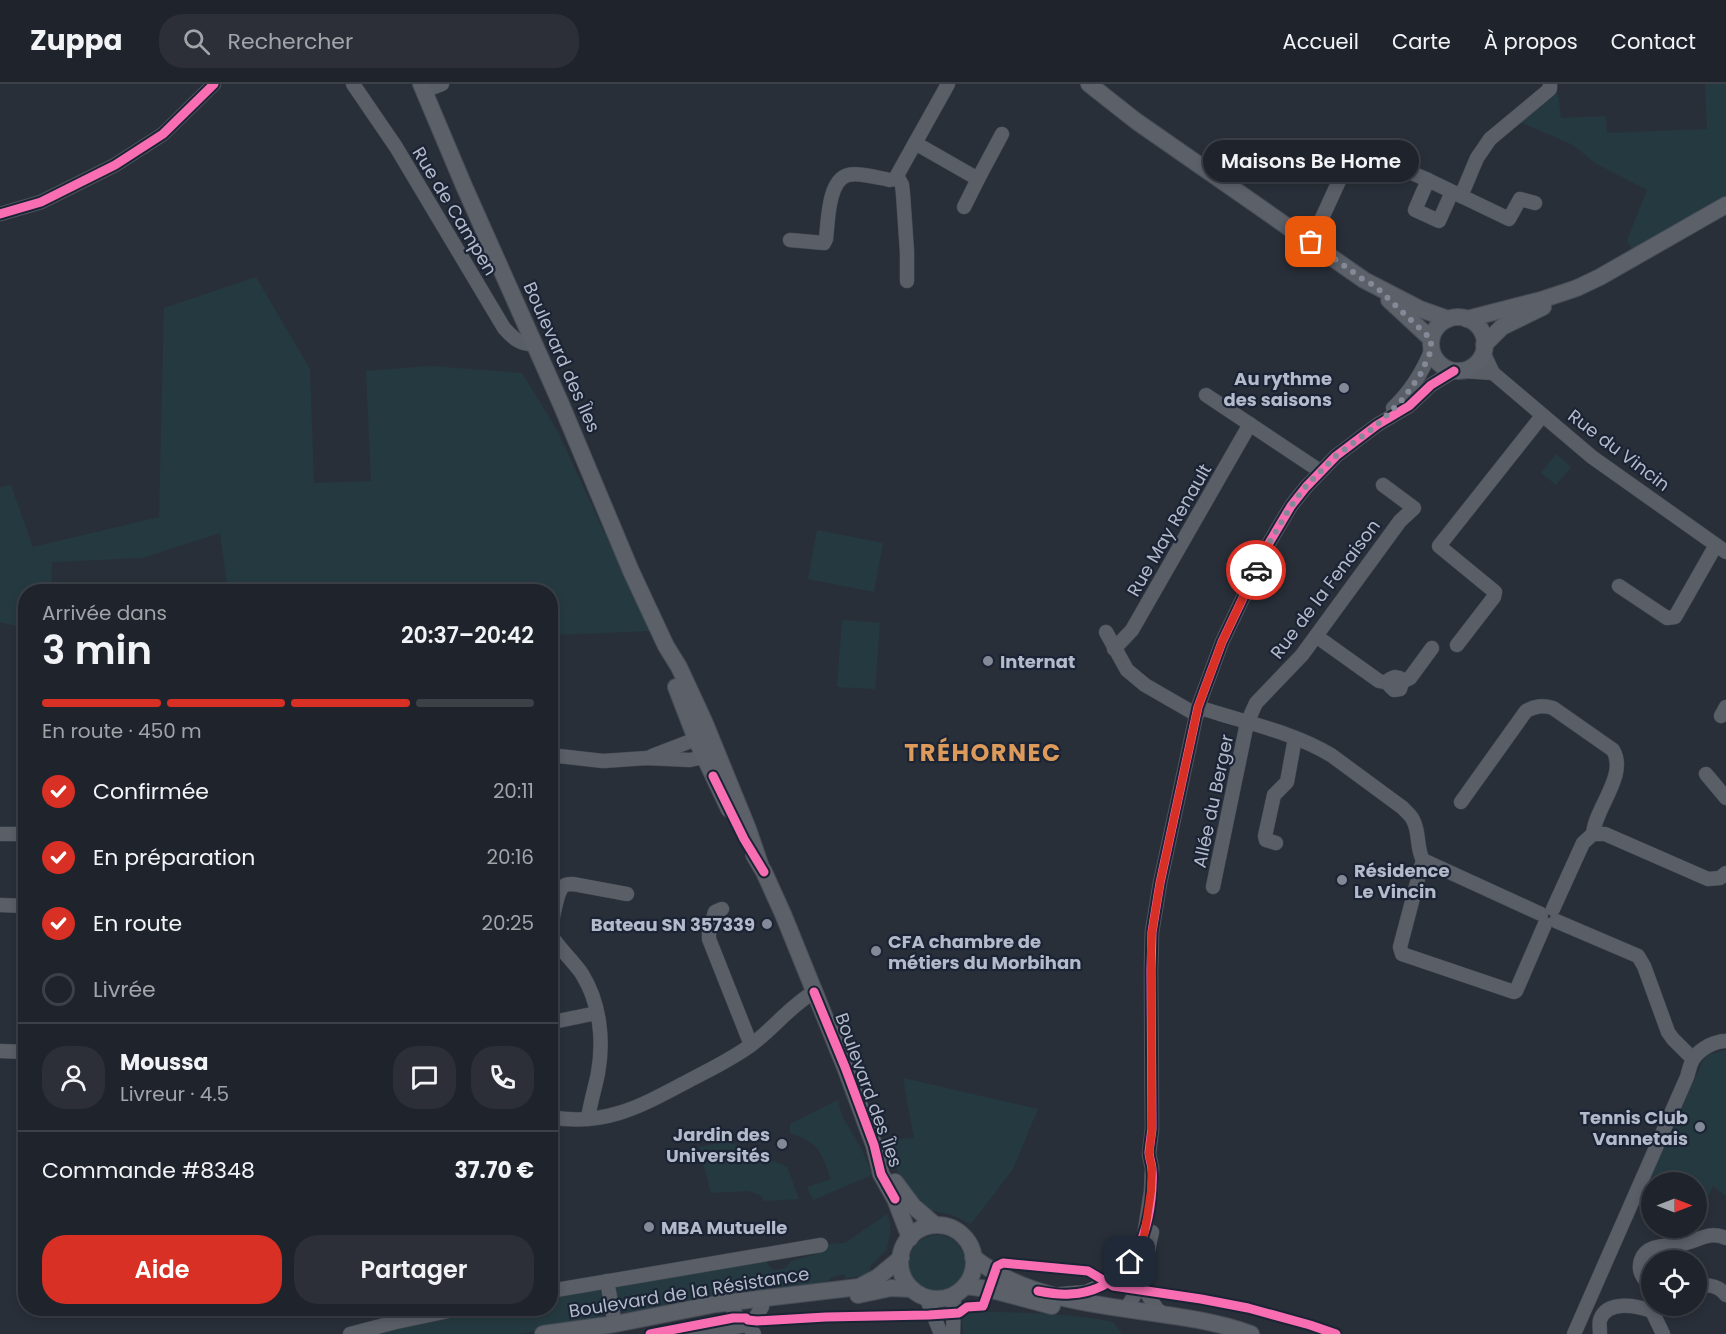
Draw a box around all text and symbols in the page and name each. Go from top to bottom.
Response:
search box [159,14,579,68]
text: Zuppa [30,21,123,60]
icon: search [180,25,213,58]
text: Rechercher [228,26,353,57]
text: Accueil [1282,27,1359,56]
text: Carte [1392,27,1451,56]
text: À propos [1484,27,1578,56]
text: Contact [1611,27,1696,56]
callout: Maisons Be Home [1203,140,1419,182]
street label: Rue de Campen [407,142,503,280]
text: Maisons Be Home [1221,147,1401,175]
pin [1285,216,1336,267]
icon: bag [1294,225,1327,258]
street label: Boulevard des Îles [518,278,606,436]
place label: Au rythme des saisons [1224,366,1332,412]
marker: Au rythme des saisons [1337,381,1351,395]
street label: Rue du Vincin [1563,403,1675,497]
street label: Rue May Renault [1121,459,1217,601]
street label: Rue de la Fenaison [1264,514,1386,664]
courier [1226,540,1286,600]
icon: car [1240,554,1273,587]
text: Arrivée dans [42,599,167,627]
text: 20:37–20:42 [401,620,534,651]
text: 3 min [42,623,152,678]
place label: Internat [1000,649,1075,674]
marker: Internat [981,654,995,668]
text: En route · 450 m [42,717,202,745]
street label: Allée du Berger [1187,732,1239,870]
district label: TRÉHORNEC [904,736,1062,769]
icon: check [42,775,75,808]
text: Confirmée [93,776,209,807]
text: 20:11 [493,777,534,805]
icon: check [42,841,75,874]
text: En préparation [93,842,255,873]
text: 20:16 [487,843,534,871]
place label: Résidence Le Vincin [1354,858,1450,904]
marker: Résidence Le Vincin [1335,873,1349,887]
icon: check [42,907,75,940]
text: En route [93,908,182,939]
text: 20:25 [482,909,534,937]
place label: Bateau SN 357339 [591,912,755,937]
marker: Bateau SN 357339 [760,917,774,931]
place label: CFA chambre de métiers du Morbihan [888,929,1081,975]
marker: CFA chambre de métiers du Morbihan [869,944,883,958]
text: Livrée [93,974,156,1005]
street label: Boulevard des Îles [829,1009,909,1171]
button: person [42,1046,105,1109]
button: chat [393,1046,456,1109]
button: phone [471,1046,534,1109]
text: Moussa [120,1047,209,1078]
text: Livreur · 4.5 [120,1080,229,1108]
place label: Tennis Club Vannetais [1579,1105,1688,1151]
marker: Tennis Club Vannetais [1693,1120,1707,1134]
place label: Jardin des Universités [666,1122,770,1168]
marker: Jardin des Universités [775,1137,789,1151]
text: Commande #8348 [42,1155,255,1186]
text: 37.70 € [454,1155,534,1186]
north arrow [1641,1172,1707,1238]
map controls [1641,1172,1707,1316]
place label: MBA Mutuelle [661,1215,787,1240]
marker: MBA Mutuelle [642,1220,656,1234]
button: Aide [42,1235,282,1304]
button: Partager [294,1235,534,1304]
pin [1104,1236,1155,1287]
icon: home [1113,1245,1146,1278]
button: locate [1641,1250,1707,1316]
street label: Boulevard de la Résistance [567,1261,811,1323]

